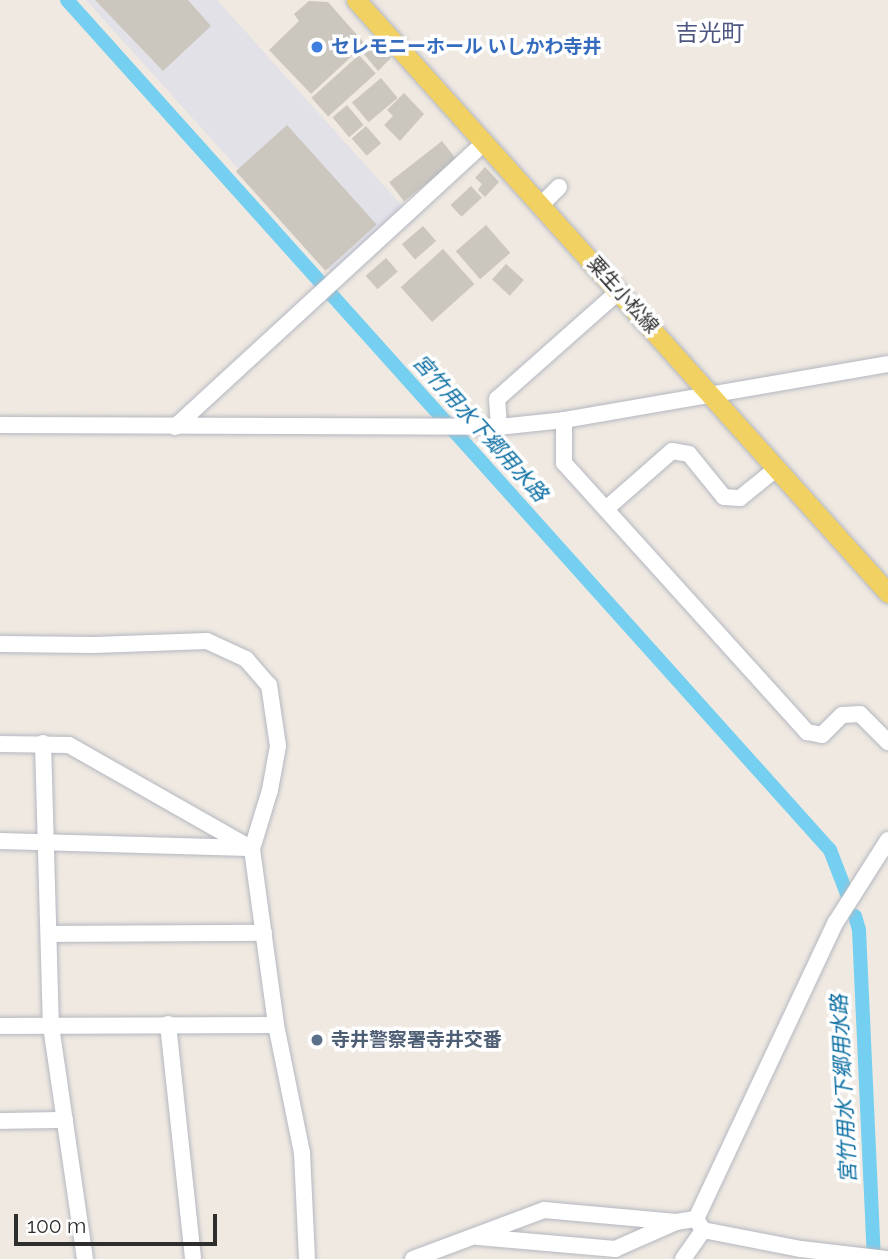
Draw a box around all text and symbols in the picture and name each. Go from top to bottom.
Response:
district label: 吉光町 [676,19,744,47]
place label: セレモニーホール いしかわ寺井 [331,36,602,58]
marker: セレモニーホール いしかわ寺井 [309,39,325,55]
street label: 粟生小松線 [583,252,663,338]
water label: 宮竹用水下郷用水路 [407,349,553,507]
water label: 宮竹用水下郷用水路 [826,994,862,1184]
place label: 寺井警察署寺井交番 [331,1029,502,1051]
marker: 寺井警察署寺井交番 [309,1032,325,1048]
scale bar [18,1200,220,1244]
text: 100 m [27,1213,86,1238]

